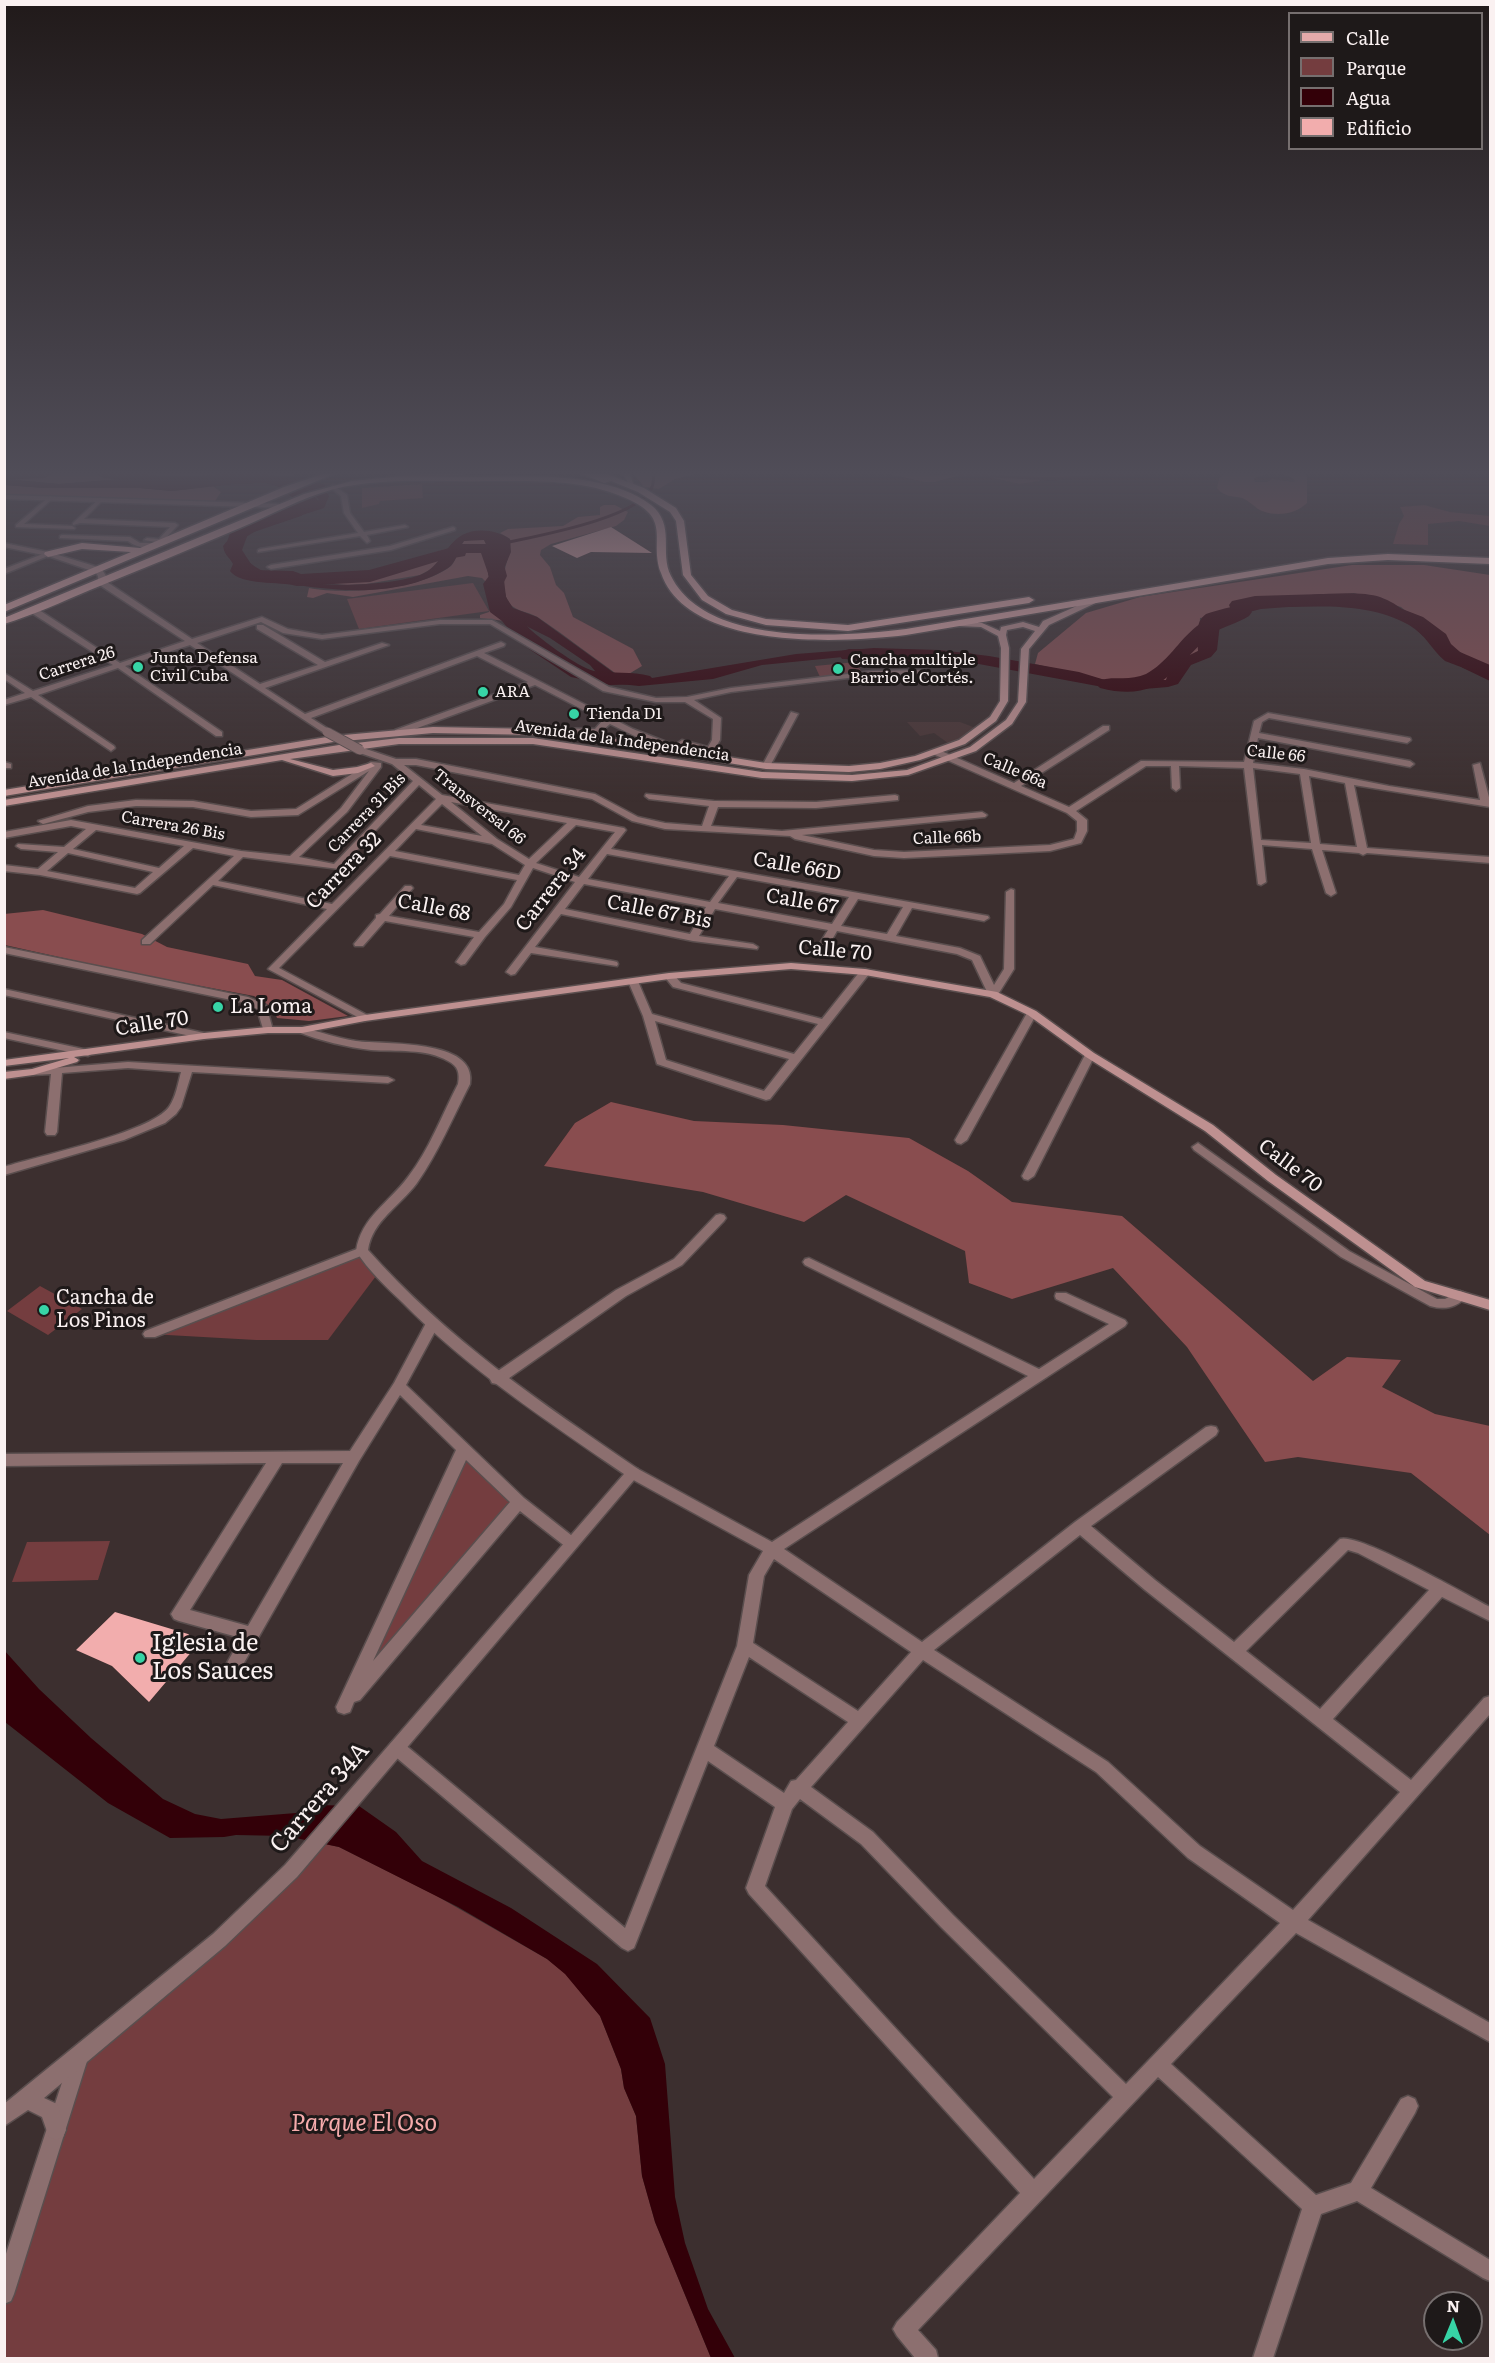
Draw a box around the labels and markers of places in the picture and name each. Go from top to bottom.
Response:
place label: Junta Defensa Civil Cuba [150,648,258,686]
place label: Cancha multiple Barrio el Cortés. [850,650,976,688]
marker: Junta Defensa Civil Cuba [131,660,145,674]
marker: Cancha multiple Barrio el Cortés. [831,662,845,676]
place label: ARA [495,682,530,702]
marker: ARA [476,685,490,699]
place label: Tienda D1 [586,704,662,724]
marker: Tienda D1 [567,707,581,721]
place label: La Loma [230,995,312,1019]
marker: La Loma [211,1000,225,1014]
place label: Cancha de Los Pinos [56,1286,154,1333]
marker: Cancha de Los Pinos [37,1303,51,1317]
place label: Iglesia de Los Sauces [152,1630,273,1686]
marker: Iglesia de Los Sauces [133,1651,147,1665]

